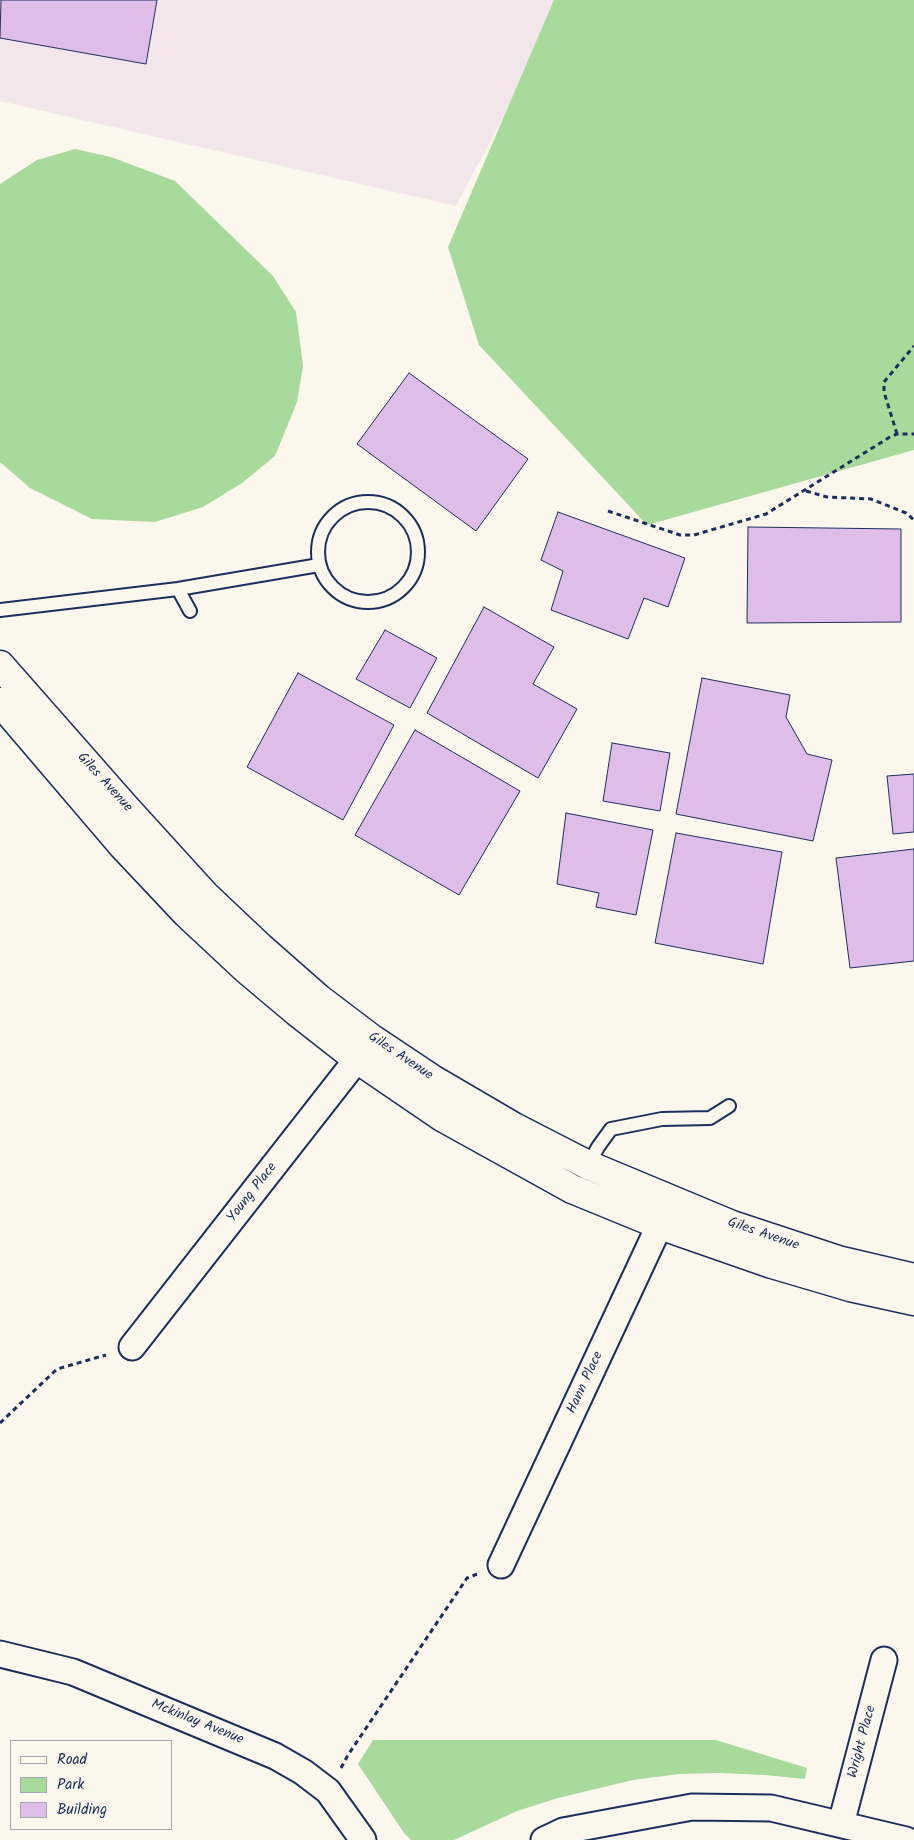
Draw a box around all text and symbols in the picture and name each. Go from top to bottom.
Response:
street label: Giles Avenue [73,750,135,816]
street label: Giles Avenue [364,1029,436,1085]
street label: Young Place [225,1160,281,1226]
street label: Giles Avenue [725,1215,801,1255]
street label: Hann Place [564,1349,608,1417]
street label: Mckinlay Avenue [148,1697,246,1749]
street label: Wright Place [845,1704,881,1780]
legend [10,1740,172,1830]
text: Road [57,1748,87,1772]
text: Park [57,1773,84,1797]
text: Building [57,1798,107,1822]

